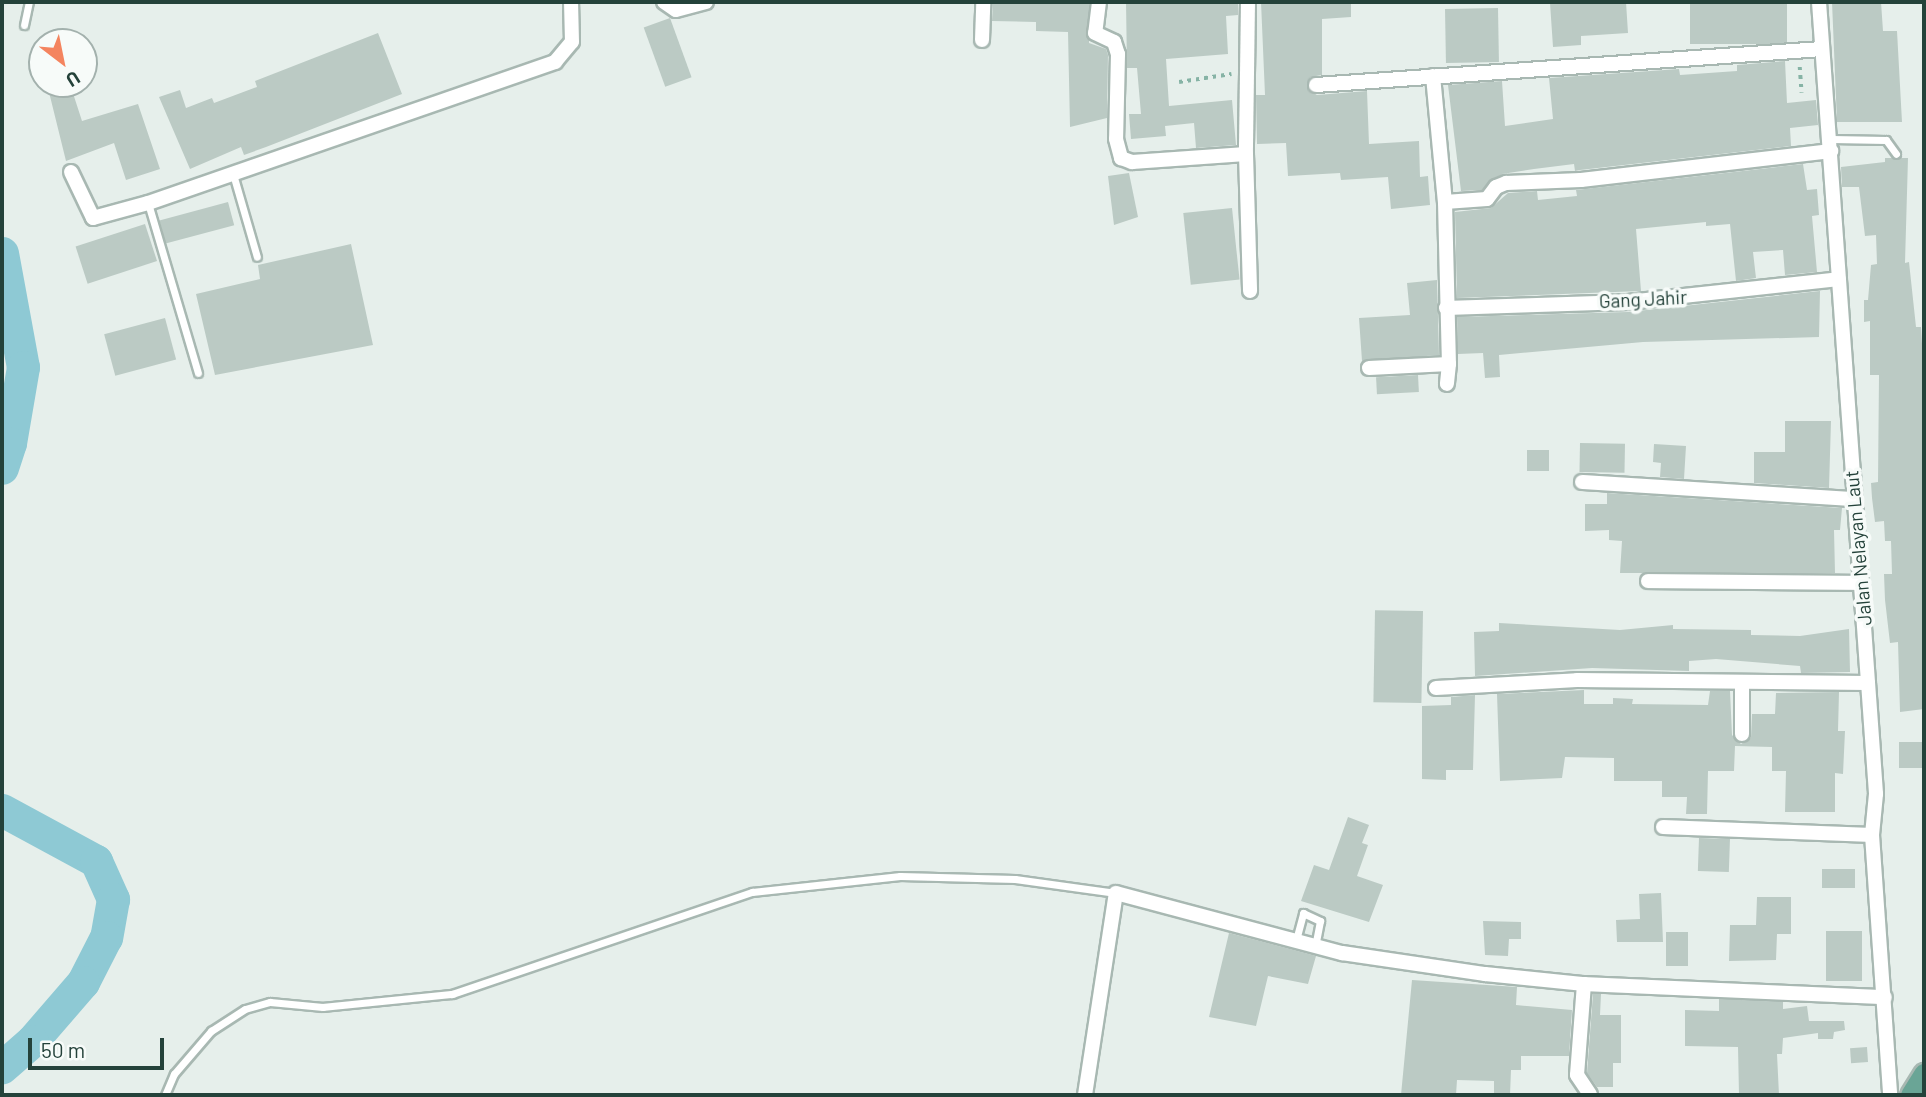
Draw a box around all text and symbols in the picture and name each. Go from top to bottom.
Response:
north arrow [28,28,98,98]
text: U [62,67,85,92]
street label: Gang Jahir [1598,285,1688,313]
street label: Jalan Nelayan Laut [1840,469,1876,627]
scale bar [32,1024,168,1068]
text: 50 m [41,1037,85,1062]

